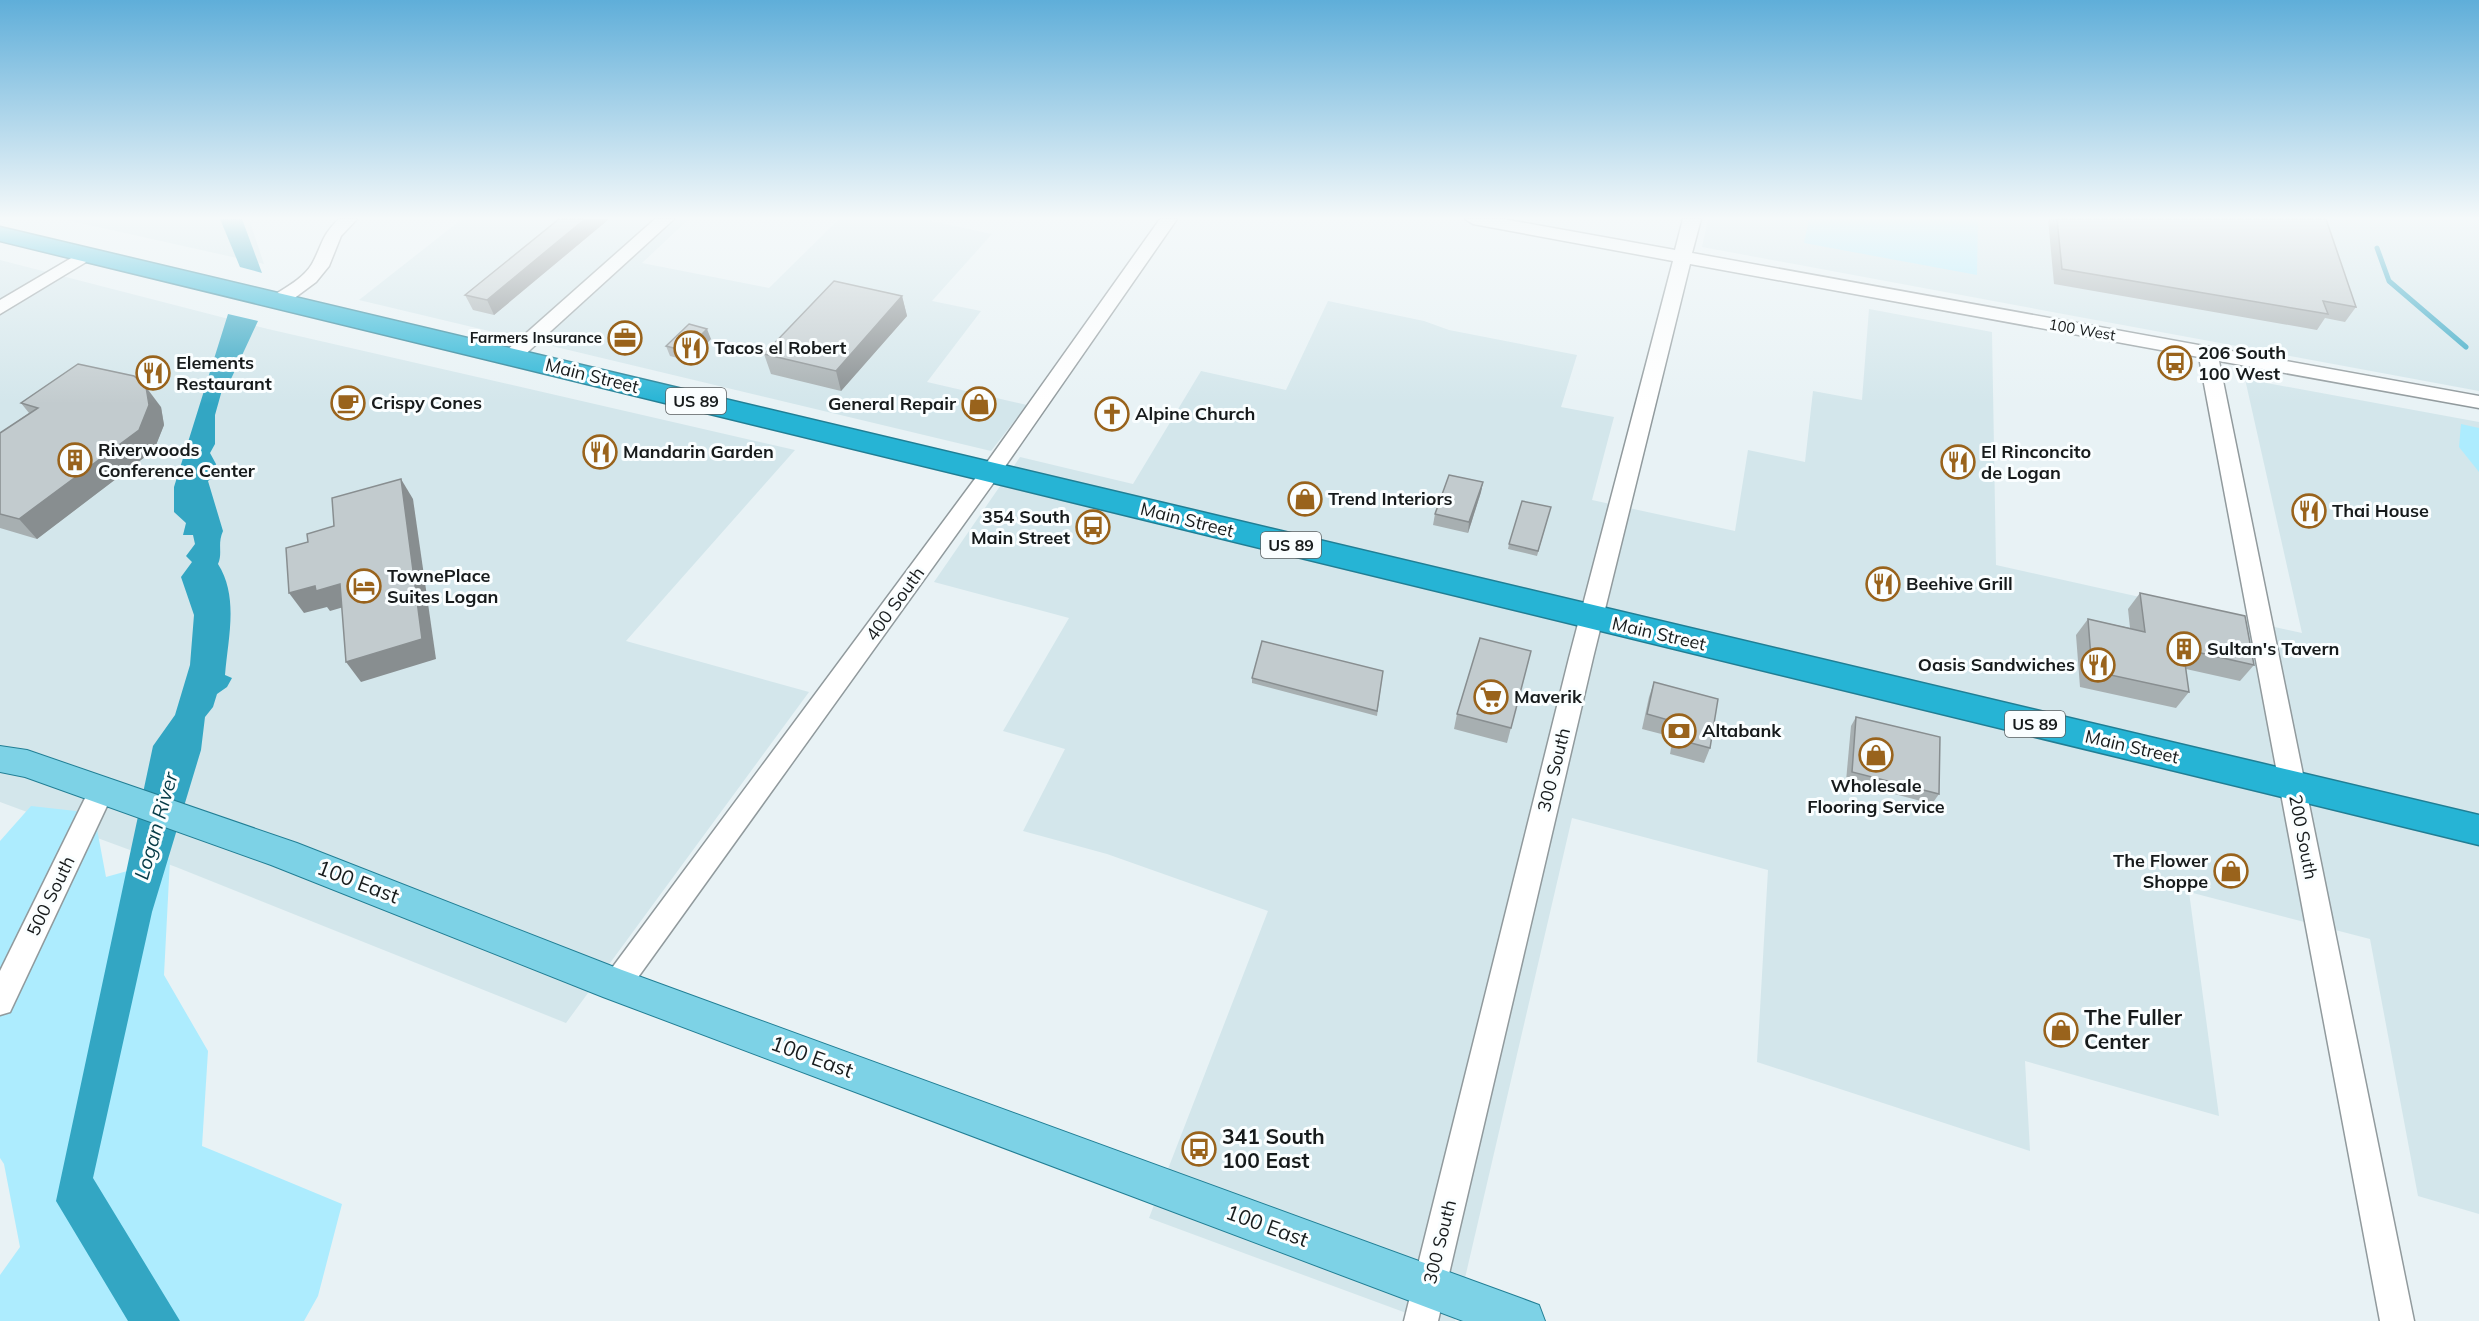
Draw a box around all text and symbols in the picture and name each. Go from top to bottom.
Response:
street label: 100 West [2047,314,2117,345]
office icon: Farmers Insurance [607,320,643,356]
place label: Farmers Insurance [470,328,602,347]
restaurant icon: Tacos el Robert [673,330,709,366]
place label: Tacos el Robert [714,336,847,359]
place label: 206 South 100 West [2198,341,2286,385]
bus stop icon: 206 South 100 West [2157,345,2193,381]
place label: Elements Restaurant [176,351,272,395]
street label: Main Street [543,353,641,398]
restaurant icon: Elements Restaurant [135,355,171,391]
cafe icon: Crispy Cones [330,385,366,421]
shop icon: General Repair [961,386,997,422]
road number: US 89 [666,388,726,414]
place label: Crispy Cones [371,391,482,414]
place label: General Repair [828,392,957,415]
church icon: Alpine Church [1094,396,1130,432]
place label: Alpine Church [1135,402,1255,425]
restaurant icon: Mandarin Garden [582,434,618,470]
place label: Riverwoods Conference Center [98,438,256,482]
place label: Mandarin Garden [623,440,774,463]
place label: El Rinconcito de Logan [1981,440,2091,484]
building icon: Riverwoods Conference Center [57,442,93,478]
restaurant icon: El Rinconcito de Logan [1940,444,1976,480]
shop icon: Trend Interiors [1287,481,1323,517]
place label: Trend Interiors [1328,487,1452,510]
restaurant icon: Thai House [2291,493,2327,529]
street label: Main Street [1138,497,1236,542]
place label: Thai House [2332,499,2429,522]
place label: 354 South Main Street [971,505,1070,549]
bus stop icon: 354 South Main Street [1075,509,1111,545]
road number: US 89 [1261,532,1321,558]
street label: 400 South [860,562,929,645]
place label: TownePlace Suites Logan [387,564,498,608]
restaurant icon: Beehive Grill [1865,566,1901,602]
hotel icon: TownePlace Suites Logan [346,568,382,604]
place label: Beehive Grill [1906,572,2013,595]
street label: Main Street [1610,612,1708,655]
building icon: Sultan's Tavern [2166,631,2202,667]
place label: Sultan's Tavern [2207,637,2339,660]
restaurant icon: Oasis Sandwiches [2080,647,2116,683]
place label: Oasis Sandwiches [1918,653,2075,676]
supermarket icon: Maverik [1473,679,1509,715]
place label: Maverik [1514,685,1583,708]
road number: US 89 [2005,711,2065,737]
bank icon: Altabank [1661,713,1697,749]
place label: Altabank [1702,719,1782,742]
street label: 300 South [1532,725,1575,814]
street label: Main Street [2083,725,2181,768]
shop icon: Wholesale Flooring Service [1858,737,1894,773]
water label: Logan River [128,769,183,882]
place label: Wholesale Flooring Service [1807,774,1945,818]
street label: 200 South [2284,793,2323,881]
place label: The Flower Shoppe [2113,849,2209,893]
street label: 500 South [21,852,80,939]
shop icon: The Flower Shoppe [2213,853,2249,889]
street label: 100 East [314,854,403,909]
place label: The Fuller Center [2084,1004,2183,1054]
shop icon: The Fuller Center [2043,1012,2079,1048]
street label: 100 East [768,1029,857,1083]
place label: 341 South 100 East [1222,1123,1325,1173]
bus stop icon: 341 South 100 East [1181,1131,1217,1167]
street label: 300 South [1418,1197,1461,1286]
street label: 100 East [1223,1198,1312,1252]

